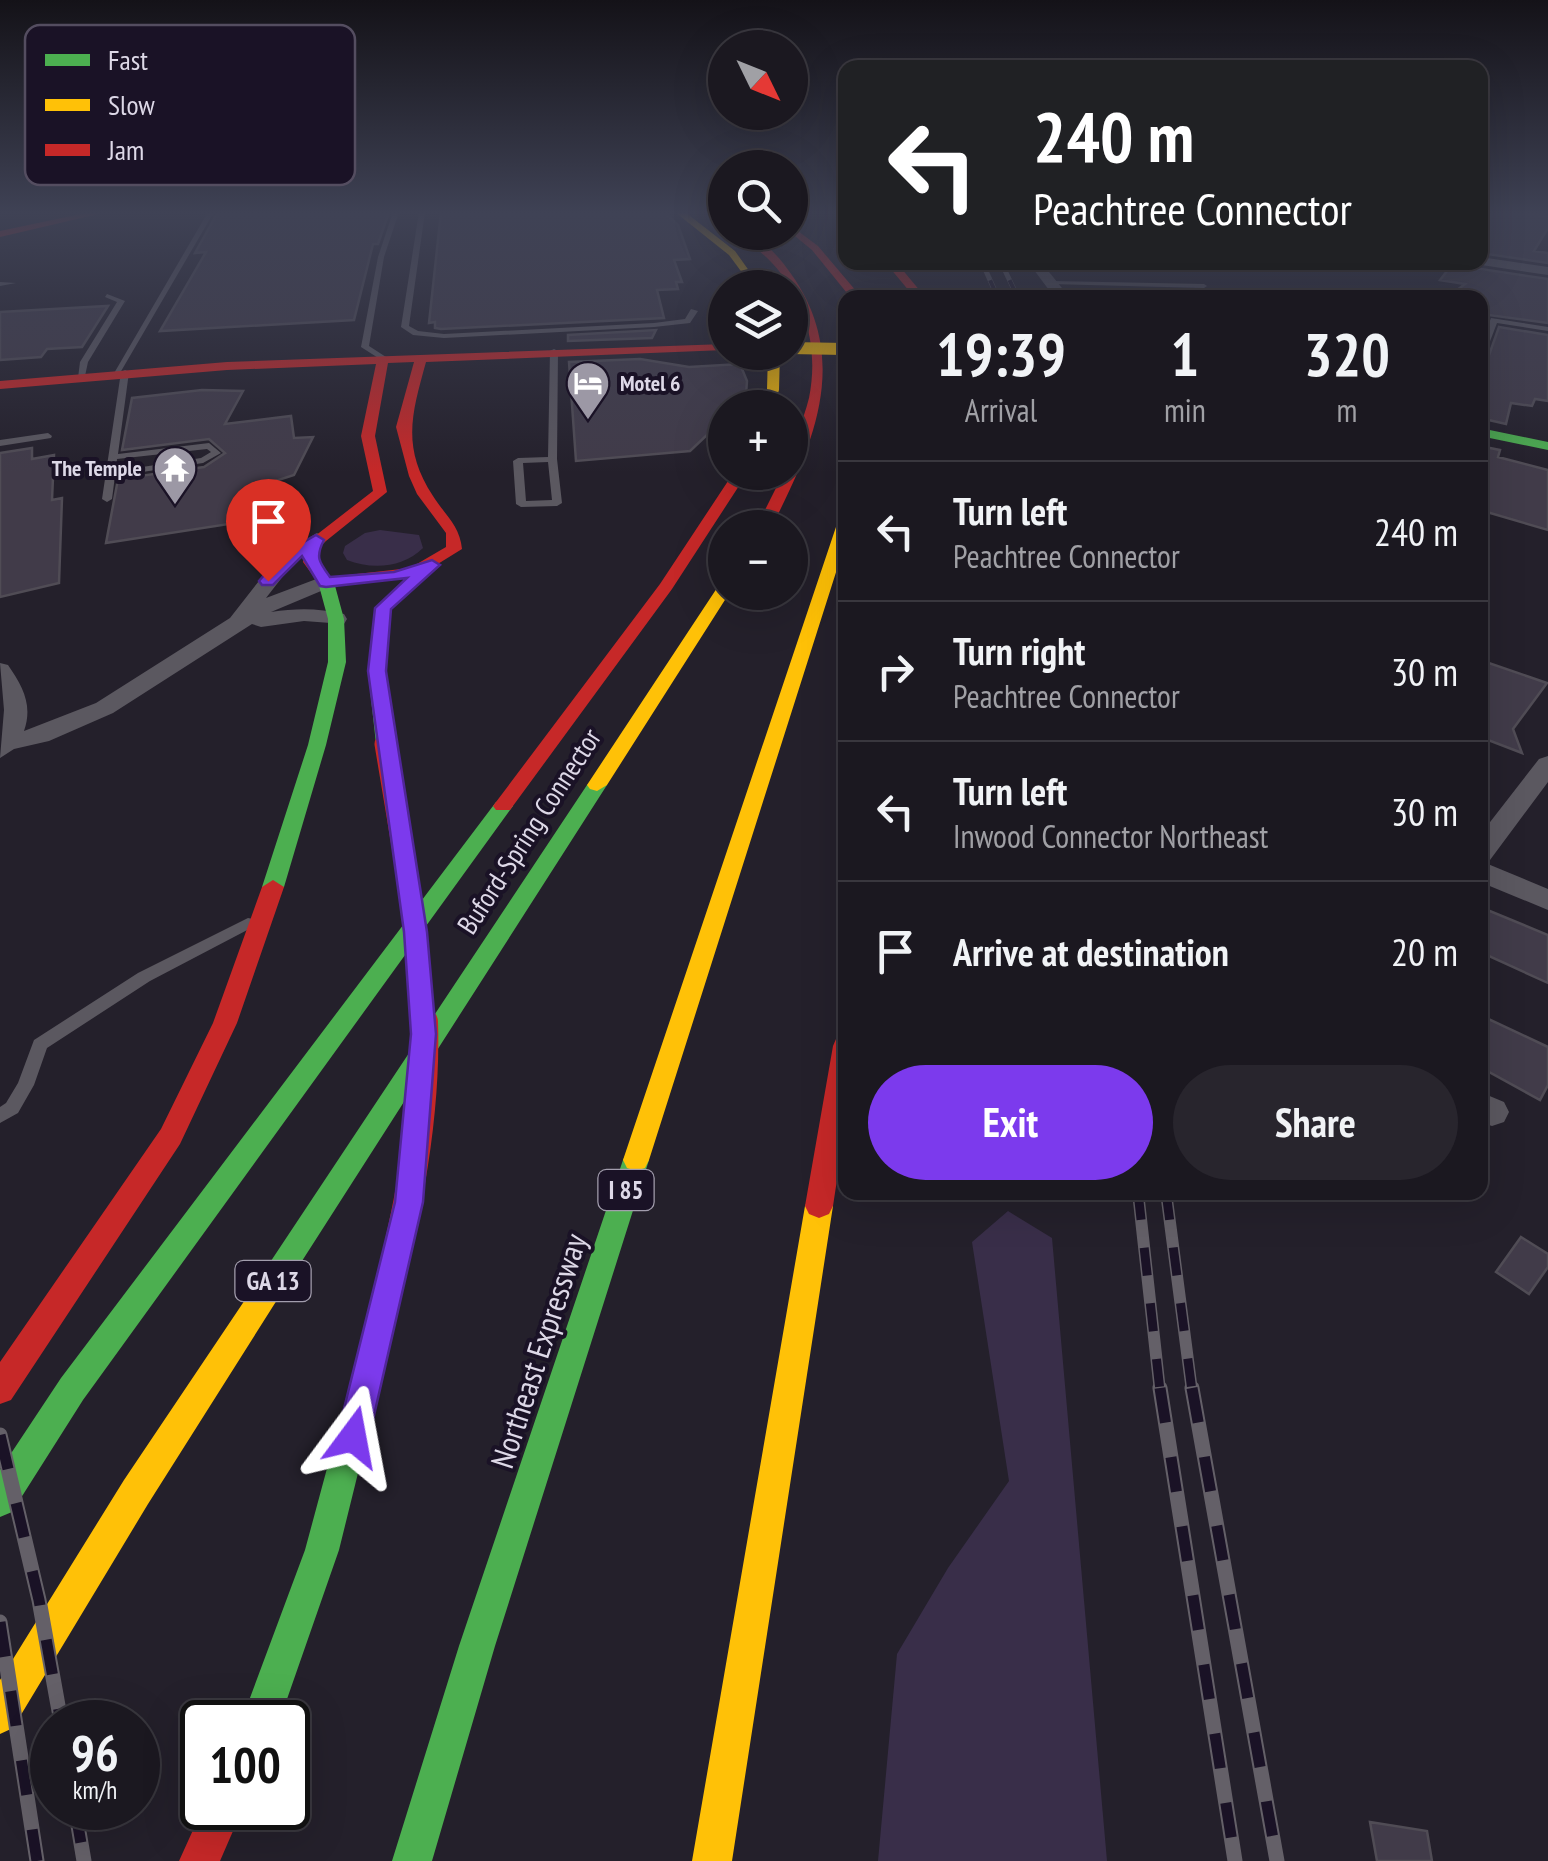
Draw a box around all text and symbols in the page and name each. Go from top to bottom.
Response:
legend [25,25,355,185]
north arrow [708,30,808,130]
map controls [708,30,808,610]
text: Fast [108,41,148,78]
text: Slow [108,86,155,123]
text: 240 m [1033,91,1194,181]
icon: left [868,100,998,230]
text: Jam [107,131,144,168]
button: search [708,150,808,250]
text: Peachtree Connector [1033,179,1352,237]
button: layers [708,270,808,370]
text: 19:39 [936,315,1066,393]
text: 1 [1171,315,1199,393]
text: 320 [1304,315,1390,393]
hotel icon: Motel 6 [565,360,611,421]
place label: Motel 6 [620,369,681,397]
text: Arrival [965,389,1037,431]
text: min [1164,389,1206,431]
text: m [1336,389,1357,431]
button: + [708,390,808,490]
temple icon: The Temple [152,445,198,506]
place label: The Temple [52,454,142,482]
pin [226,479,311,582]
text: Turn left [953,486,1067,535]
icon: arrive [241,494,296,549]
icon: left [868,504,923,559]
text: 240 m [1374,507,1458,556]
button: − [708,510,808,610]
text: Peachtree Connector [953,535,1180,577]
text: Turn right [953,626,1085,675]
icon: right [868,644,923,699]
text: 30 m [1391,647,1458,696]
text: Peachtree Connector [953,675,1180,717]
street label: Buford-Spring Connector [448,721,609,941]
text: Turn left [953,766,1067,815]
icon: left [868,784,923,839]
text: 30 m [1391,787,1458,836]
text: Inwood Connector Northeast [953,815,1268,857]
icon: arrive [868,924,923,979]
text: Arrive at destination [953,927,1229,976]
text: 20 m [1391,927,1458,976]
button: Exit [868,1065,1153,1180]
button: Share [1173,1065,1458,1180]
road number: I 85 [598,1170,654,1210]
street label: Northeast Expressway [480,1228,596,1473]
road number: GA 13 [236,1261,310,1301]
position arrow [301,1385,405,1489]
speed limit sign: 100 [180,1700,310,1830]
text: 96 [71,1720,119,1785]
text: km/h [73,1774,117,1806]

